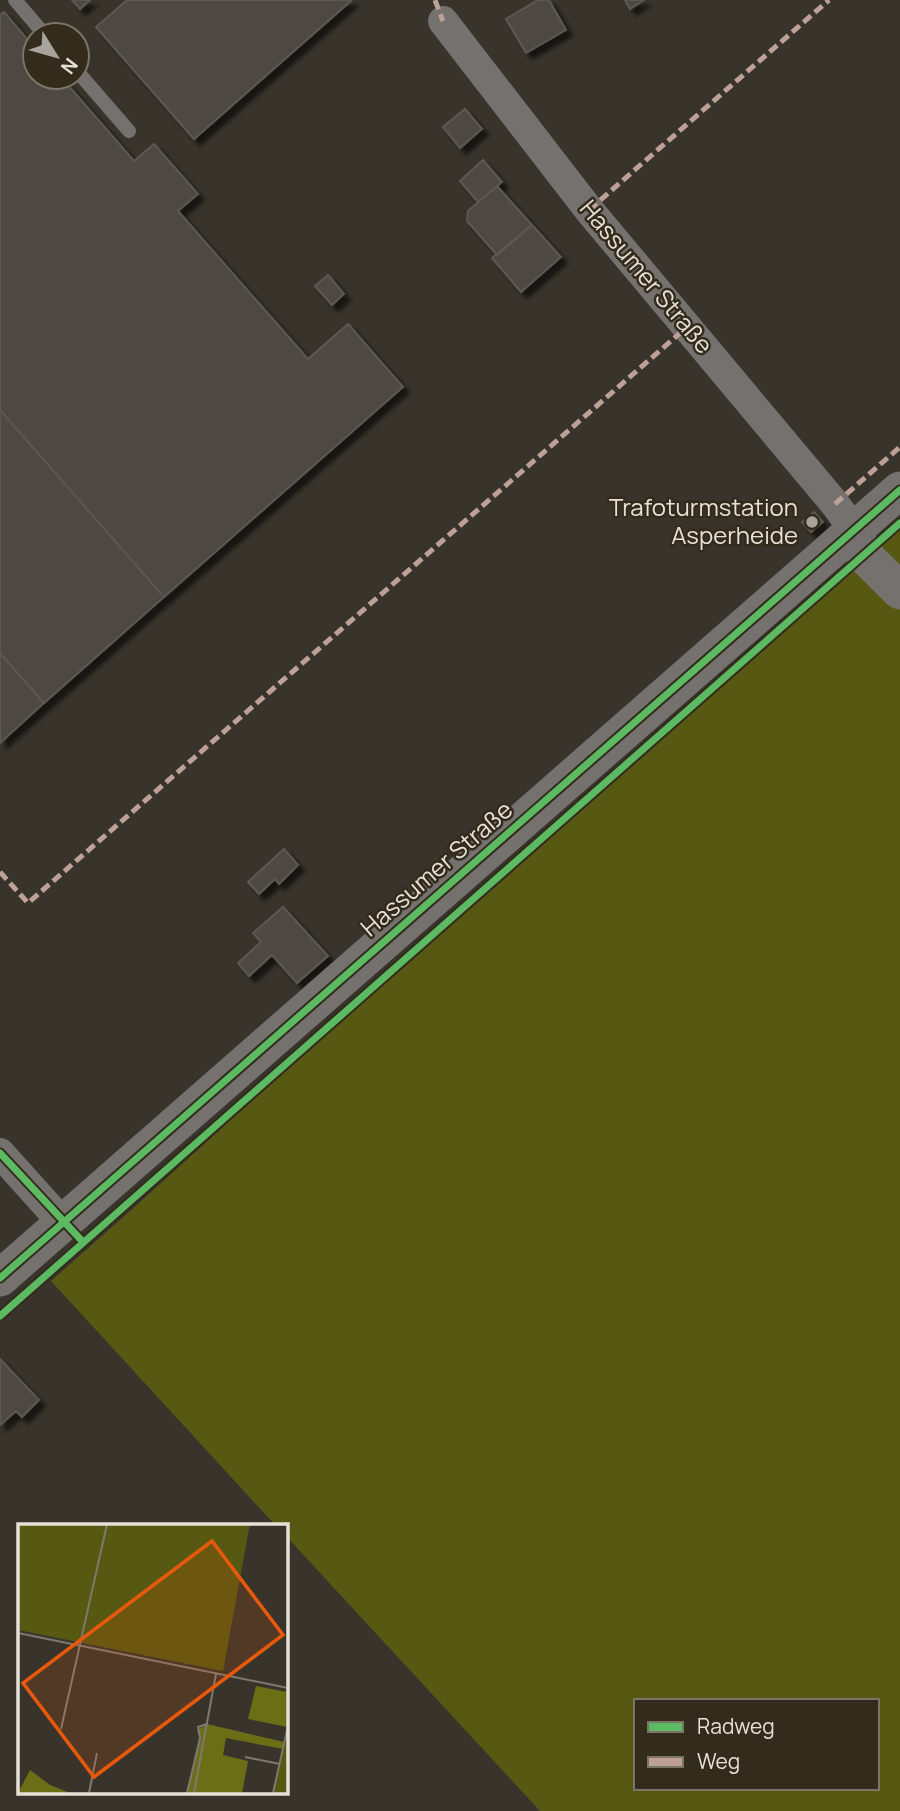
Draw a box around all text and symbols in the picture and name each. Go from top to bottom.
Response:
north arrow [21,21,91,91]
text: N [55,53,84,80]
street label: Hassumer Straße [573,192,721,360]
place label: Trafoturmstation Asperheide [609,490,798,551]
marker: Trafoturmstation Asperheide [804,514,820,530]
street label: Hassumer Straße [353,793,519,943]
inset map [18,1524,287,1794]
legend [634,1699,879,1790]
text: Radweg [697,1712,775,1740]
text: Weg [697,1747,740,1775]

